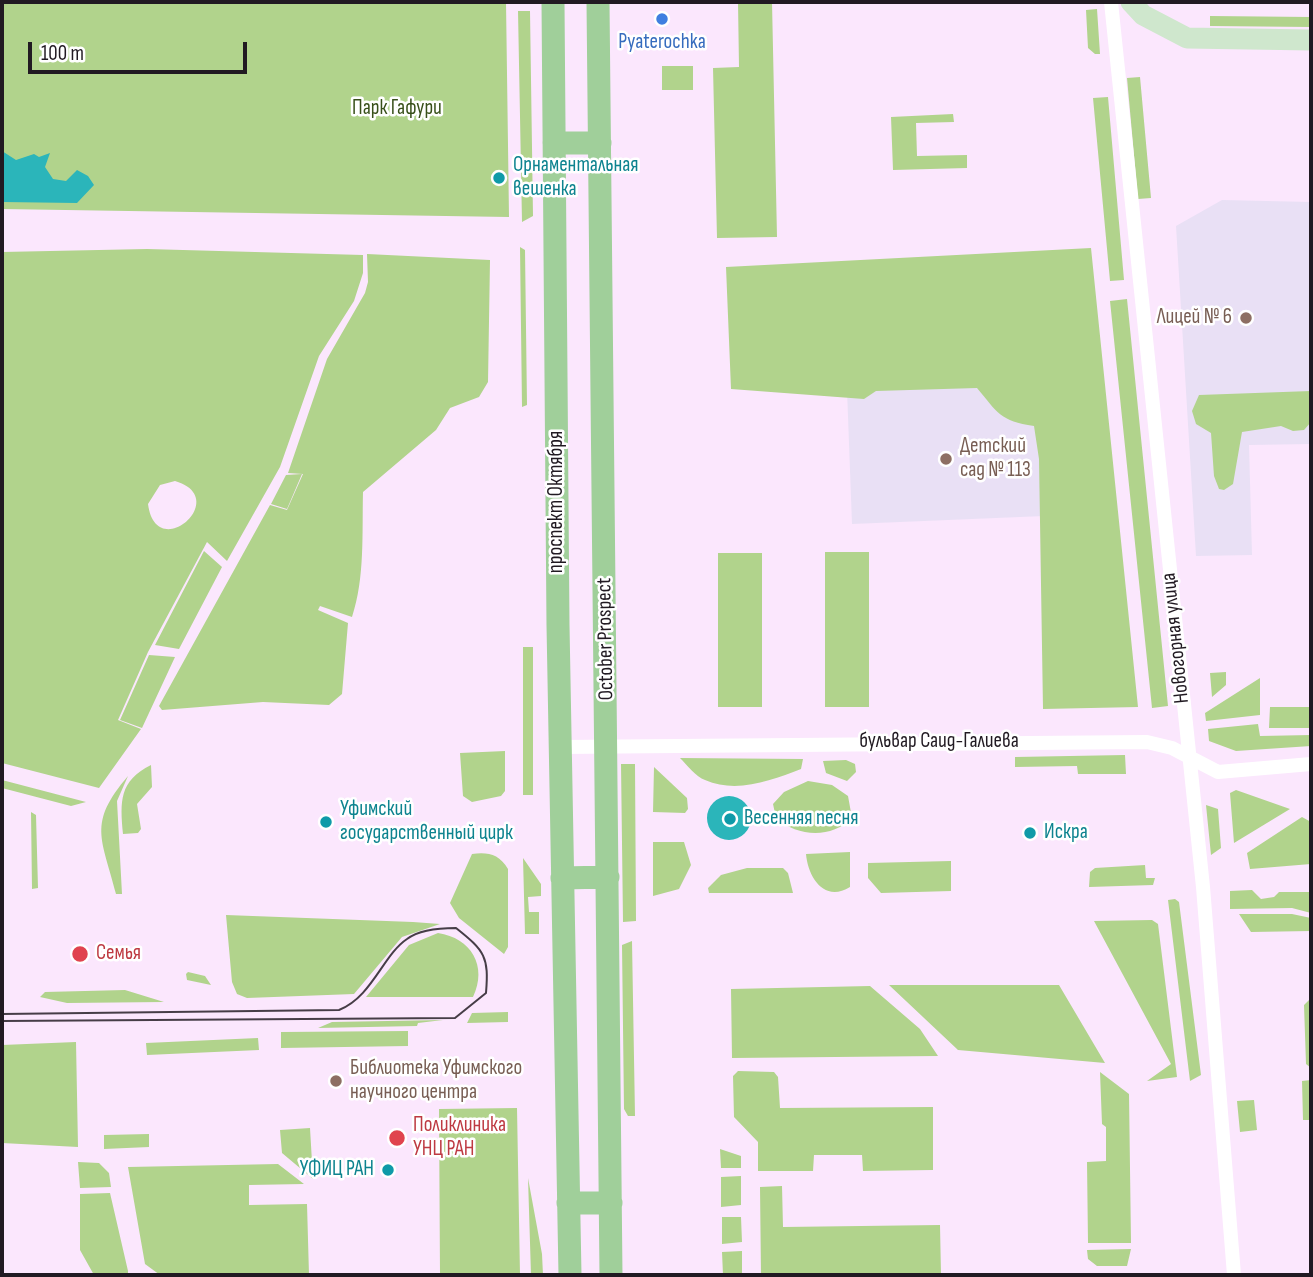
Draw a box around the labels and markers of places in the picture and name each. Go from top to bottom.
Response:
marker: Pyaterochka [654,11,670,27]
place label: Pyaterochka [618,30,706,56]
place label: Орнаментальная вешенка [513,153,639,203]
marker: Орнаментальная вешенка [491,170,507,186]
place label: Лицей № 6 [1157,305,1232,331]
marker: Лицей № 6 [1238,310,1254,326]
place label: Детский сад № 113 [960,434,1031,484]
marker: Детский сад № 113 [938,451,954,467]
place label: Уфимский государственный цирк [340,797,513,847]
place label: Весенняя песня [744,806,859,832]
marker: Весенняя песня [722,811,738,827]
marker: Уфимский государственный цирк [318,814,334,830]
place label: Искра [1044,820,1088,846]
marker: Искра [1022,825,1038,841]
place label: Семья [96,941,141,967]
marker: Семья [70,944,90,964]
place label: Библиотека Уфимского научного центра [350,1056,522,1106]
marker: Библиотека Уфимского научного центра [328,1073,344,1089]
place label: Поликлиника УНЦ РАН [413,1113,506,1163]
marker: Поликлиника УНЦ РАН [387,1128,407,1148]
place label: УФИЦ РАН [299,1157,374,1183]
marker: УФИЦ РАН [380,1162,396,1178]

